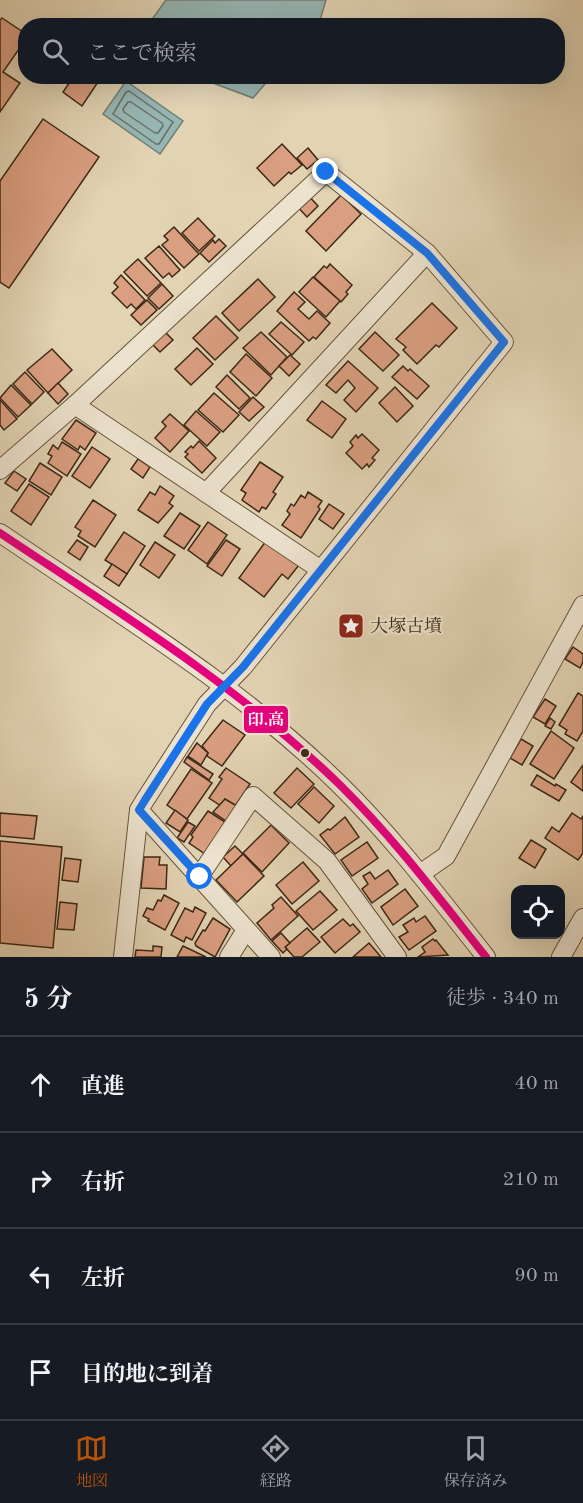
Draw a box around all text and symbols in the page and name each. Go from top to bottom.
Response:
search box [18,18,565,84]
icon: search [39,35,72,68]
text: ここで検索 [87,43,197,65]
route end [312,158,338,184]
place icon: 大塚古墳 [336,611,366,641]
place label: 大塚古墳 [370,616,442,636]
line badge: 印.高 [243,705,289,734]
text: 印.高 [248,711,284,729]
unlabelled marker [299,747,311,759]
route start [186,863,212,889]
map controls [511,885,565,939]
button: locate [511,885,565,939]
text: 5 分 [24,987,72,1013]
text: 徒歩 · 340 m [446,989,559,1009]
icon: ahead [24,1068,57,1101]
text: 40 m [514,1074,559,1094]
text: 直進 [81,1076,125,1098]
icon: right [24,1164,57,1197]
text: 210 m [503,1170,559,1190]
text: 右折 [81,1172,125,1194]
icon: left [24,1260,57,1293]
text: 90 m [514,1266,559,1286]
text: 左折 [81,1268,125,1290]
icon: arrive [24,1356,57,1389]
text: 目的地に到着 [81,1364,213,1386]
tab: 地図 [75,1432,108,1492]
tab: 経路 [259,1432,292,1492]
tab: 保存済み [443,1432,507,1492]

